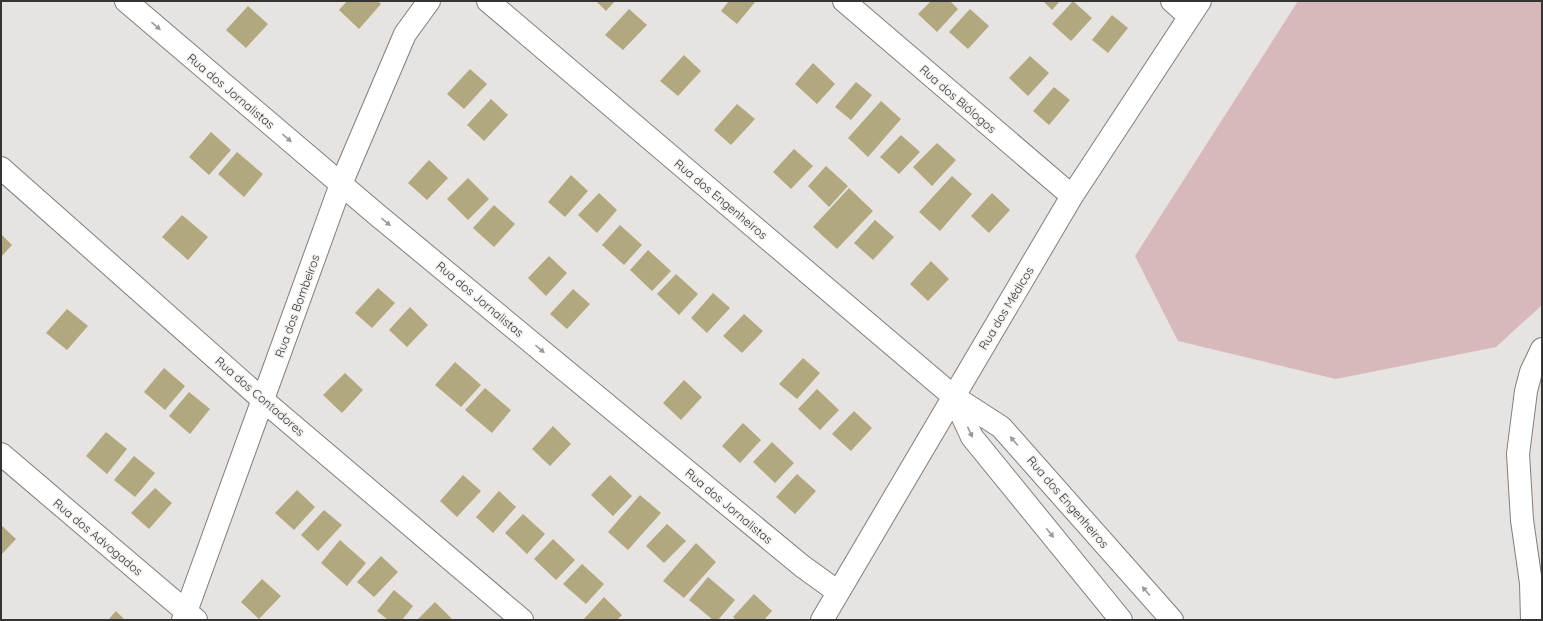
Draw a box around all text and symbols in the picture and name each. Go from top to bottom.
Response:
one-way arrow [150,22,161,31]
street label: Rua dos Jornalistas [184,50,278,132]
street label: Rua dos Biólogos [917,62,1000,137]
one-way arrow [281,133,292,142]
street label: Rua dos Engenheiros [671,156,771,243]
one-way arrow [381,217,391,226]
street label: Rua dos Bombeiros [271,252,323,360]
street label: Rua dos Jornalistas [433,258,527,340]
street label: Rua dos Médicos [975,263,1037,352]
one-way arrow [535,345,545,354]
street label: Rua dos Contadores [212,353,308,439]
one-way arrow [967,426,973,437]
one-way arrow [1009,436,1018,446]
street label: Rua dos Engenheiros [1024,453,1112,551]
street label: Rua dos Jornalistas [682,465,776,547]
street label: Rua dos Advogados [50,495,146,579]
one-way arrow [1046,528,1055,539]
one-way arrow [1142,586,1151,596]

